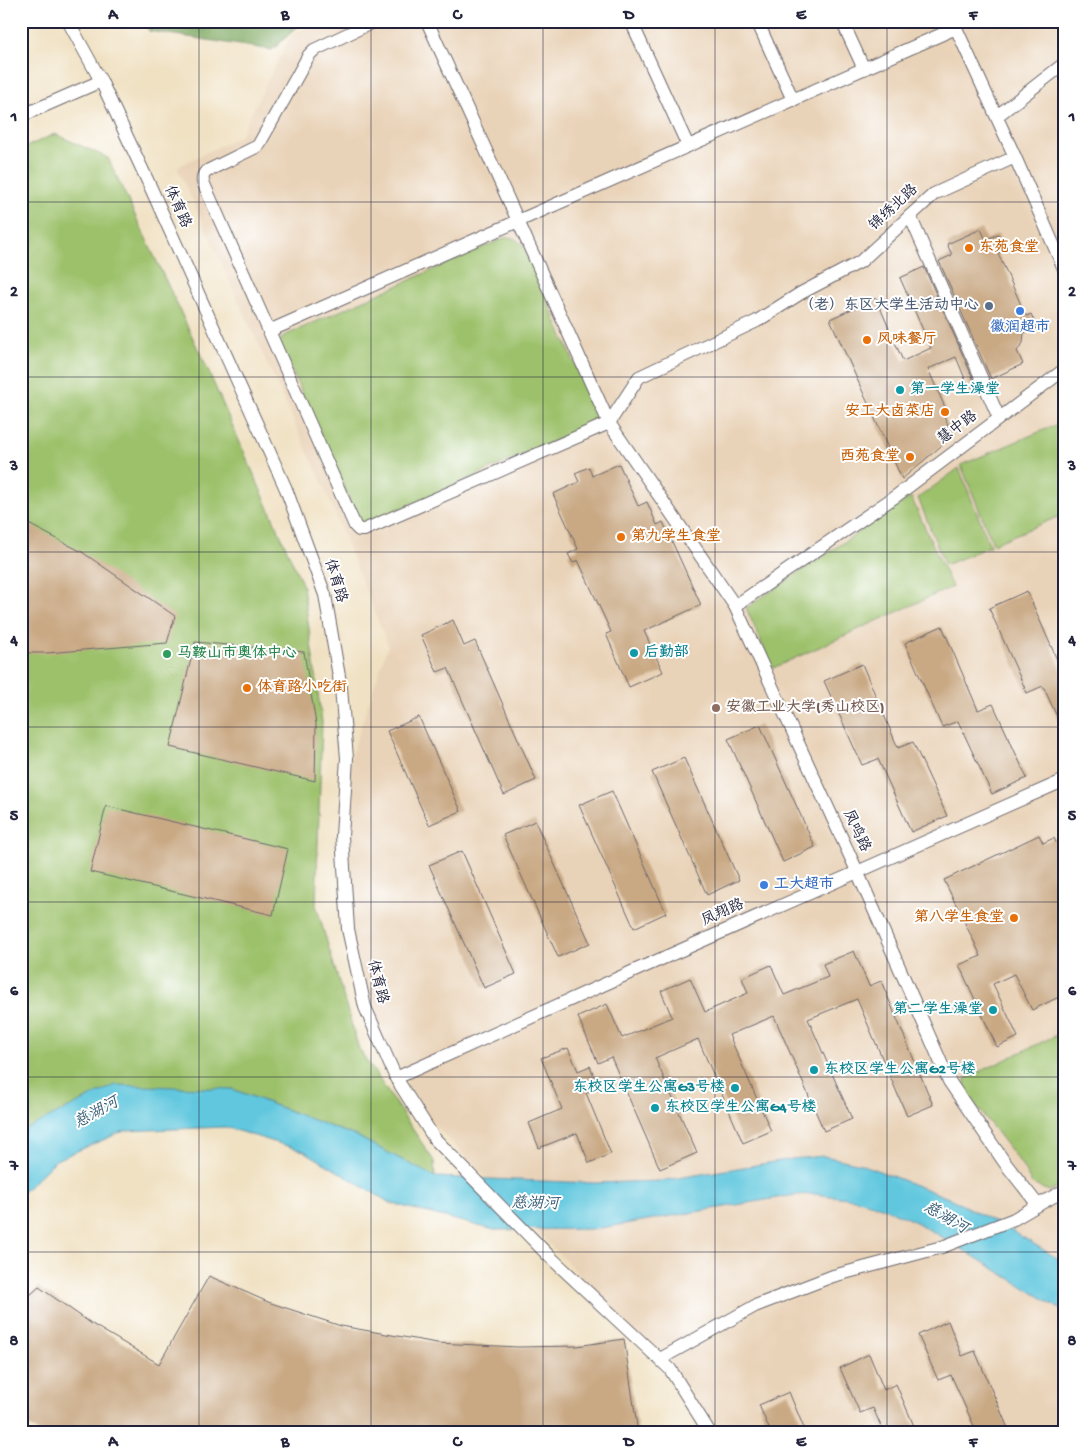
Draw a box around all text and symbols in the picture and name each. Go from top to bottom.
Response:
text: A [107,7,119,26]
text: B [280,7,290,26]
text: C [452,7,463,26]
text: D [622,7,635,26]
text: E [796,7,807,26]
text: F [968,7,979,26]
text: 1 [10,109,17,128]
text: 1 [1068,109,1075,128]
street label: 锦绣北路 [866,181,922,235]
street label: 体育路 [160,183,194,231]
place label: 东苑食堂 [979,239,1039,257]
marker: 东苑食堂 [963,242,975,254]
text: 2 [10,284,18,303]
text: 2 [1068,284,1076,303]
place label: （老）东区大学生活动中心 [799,297,979,315]
marker: （老）东区大学生活动中心 [983,300,995,312]
marker: 徽润超市 [1014,305,1026,317]
place label: 徽润超市 [990,318,1050,337]
place label: 风味餐厅 [877,331,937,349]
marker: 风味餐厅 [861,334,873,346]
place label: 第一学生澡堂 [910,381,1000,399]
marker: 第一学生澡堂 [894,384,906,396]
place label: 安工大卤菜店 [845,403,935,421]
marker: 安工大卤菜店 [939,406,951,418]
street label: 慧中路 [935,407,981,449]
place label: 西苑食堂 [840,448,900,466]
marker: 西苑食堂 [904,451,916,463]
text: 3 [9,458,18,477]
text: 3 [1067,458,1076,477]
place label: 第九学生食堂 [631,528,721,546]
marker: 第九学生食堂 [615,531,627,543]
street label: 体育路 [320,557,350,605]
text: 4 [9,633,18,652]
text: 4 [1067,633,1076,652]
place label: 后勤部 [644,644,689,662]
place label: 马鞍山市奥体中心 [177,645,297,663]
marker: 后勤部 [628,647,640,659]
marker: 马鞍山市奥体中心 [161,648,173,660]
place label: 体育路小吃街 [257,679,347,697]
marker: 体育路小吃街 [241,682,253,694]
place label: 安徽工业大学(秀山校区) [726,698,885,717]
marker: 安徽工业大学(秀山校区) [710,702,722,714]
street label: 凤鸣路 [838,807,874,855]
text: 5 [10,808,19,827]
text: 5 [1068,808,1077,827]
place label: 工大超市 [774,876,834,894]
marker: 工大超市 [758,879,770,891]
street label: 凤翔路 [699,896,747,930]
place label: 第八学生食堂 [914,909,1004,927]
marker: 第八学生食堂 [1008,912,1020,924]
street label: 体育路 [363,958,391,1006]
text: 6 [10,983,19,1002]
text: 6 [1068,983,1077,1002]
place label: 第二学生澡堂 [893,1001,983,1019]
marker: 第二学生澡堂 [987,1004,999,1016]
place label: 东校区学生公寓G2号楼 [824,1061,976,1079]
marker: 东校区学生公寓G2号楼 [808,1064,820,1076]
place label: 东校区学生公寓G3号楼 [573,1079,725,1097]
marker: 东校区学生公寓G3号楼 [729,1082,741,1094]
water label: 慈湖河 [70,1091,125,1134]
place label: 东校区学生公寓G4号楼 [665,1099,817,1117]
marker: 东校区学生公寓G4号楼 [649,1102,661,1114]
text: 7 [9,1158,19,1177]
text: 7 [1067,1158,1077,1177]
water label: 慈湖河 [511,1193,562,1215]
water label: 慈湖河 [919,1197,974,1241]
text: 8 [10,1333,19,1352]
text: 8 [1068,1333,1077,1352]
text: A [107,1434,119,1453]
text: B [280,1434,290,1453]
text: C [452,1434,463,1453]
text: D [622,1434,635,1453]
text: E [796,1434,807,1453]
text: F [968,1434,979,1453]

